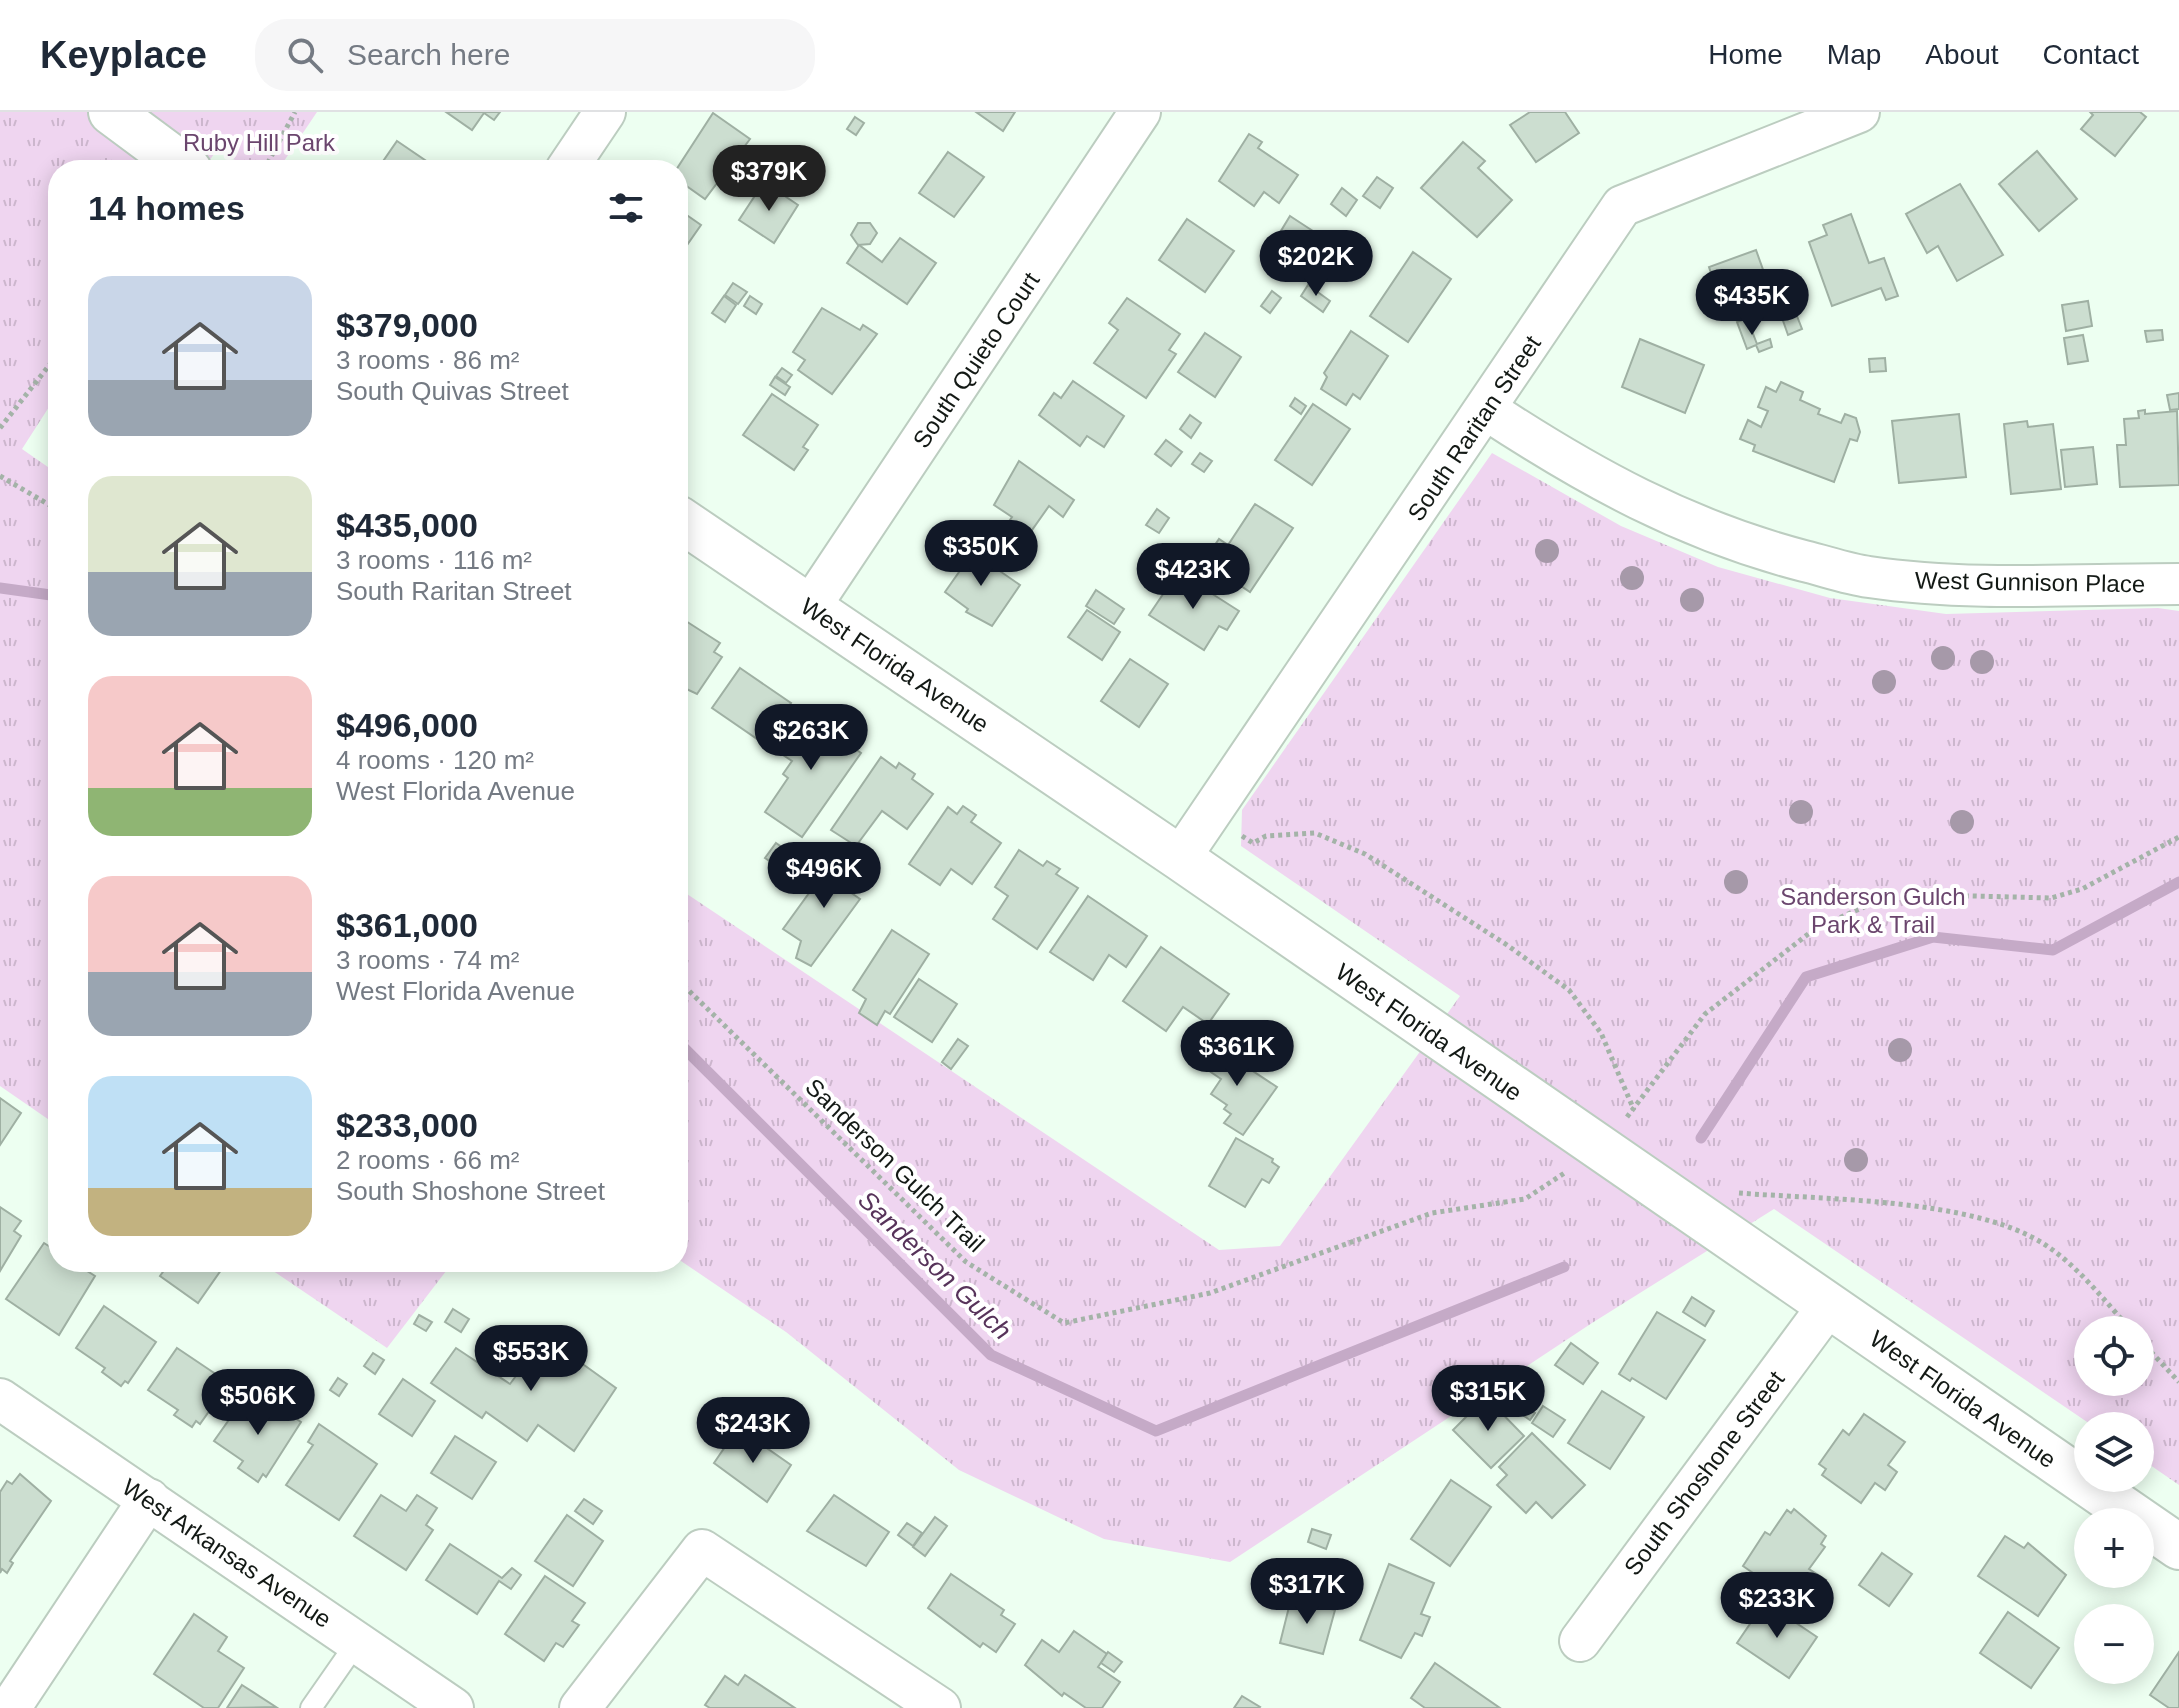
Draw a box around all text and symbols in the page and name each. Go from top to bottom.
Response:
search box [255,19,815,91]
icon: search [283,33,327,77]
text: Keyplace [40,34,207,76]
text: Search here [347,38,510,71]
text: Home [1708,39,1783,70]
text: Map [1827,39,1881,70]
text: About [1925,39,1999,70]
text: Contact [2043,39,2139,70]
park label: Ruby Hill Park [183,129,336,156]
pin: $379K [713,145,825,213]
text: $379K [731,156,807,186]
icon: filters [604,186,648,230]
text: 14 homes [88,189,245,227]
pin: $202K [1260,230,1372,298]
text: $202K [1278,241,1354,271]
street label: South Quieto Court [907,267,1045,453]
pin: $435K [1696,269,1808,337]
text: $435K [1714,280,1790,310]
text: $379,000 [336,306,478,344]
icon: home [152,308,248,404]
street label: South Raritan Street [1402,330,1546,526]
text: 3 rooms · 86 m² [336,345,520,375]
text: South Quivas Street [336,376,569,406]
text: $435,000 [336,506,478,544]
icon: home [152,508,248,604]
pin: $350K [925,520,1037,588]
text: $350K [943,531,1019,561]
pin: $423K [1137,543,1249,611]
text: 3 rooms · 116 m² [336,545,532,575]
text: $423K [1155,554,1231,584]
street label: West Gunnison Place [1915,566,2145,598]
text: South Raritan Street [336,576,572,606]
street label: West Florida Avenue [796,592,994,738]
pin: $263K [755,704,867,772]
text: $496,000 [336,706,478,744]
icon: home [152,708,248,804]
text: $263K [773,715,849,745]
text: 4 rooms · 120 m² [336,745,534,775]
text: West Florida Avenue [336,776,575,806]
pin: $496K [768,842,880,910]
text: $496K [786,853,862,883]
park label: Sanderson Gulch Park & Trail [1780,883,1966,938]
text: $361,000 [336,906,478,944]
icon: home [152,908,248,1004]
text: 3 rooms · 74 m² [336,945,520,975]
street label: West Florida Avenue [1331,958,1527,1106]
text: West Florida Avenue [336,976,575,1006]
pin: $361K [1181,1020,1293,1088]
text: $361K [1199,1031,1275,1061]
street label: Sanderson Gulch Trail [800,1073,990,1257]
text: $233,000 [336,1106,478,1144]
icon: home [152,1108,248,1204]
text: 2 rooms · 66 m² [336,1145,520,1175]
text: South Shoshone Street [336,1176,605,1206]
water label: Sanderson Gulch [852,1184,1018,1346]
map controls [2074,1316,2154,1684]
button: locate [2074,1316,2154,1396]
pin: $553K [475,1325,587,1393]
street label: West Florida Avenue [1865,1325,2061,1473]
text: $553K [493,1336,569,1366]
pin: $315K [1432,1365,1544,1433]
street label: South Shoshone Street [1619,1366,1790,1580]
pin: $506K [202,1369,314,1437]
text: $315K [1450,1376,1526,1406]
text: $506K [220,1380,296,1410]
pin: $243K [697,1397,809,1465]
text: $243K [715,1408,791,1438]
button: layers [2074,1412,2154,1492]
street label: West Arkansas Avenue [118,1473,336,1633]
button: + [2074,1508,2154,1588]
pin: $317K [1251,1558,1363,1626]
text: $317K [1269,1569,1345,1599]
pin: $233K [1721,1572,1833,1640]
text: $233K [1739,1583,1815,1613]
button: − [2074,1604,2154,1684]

